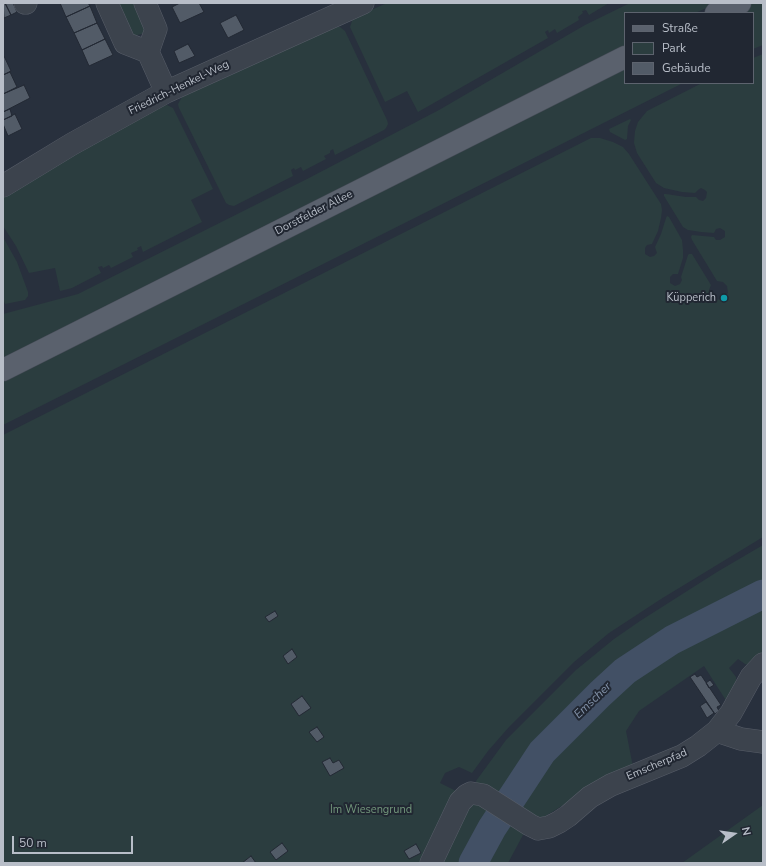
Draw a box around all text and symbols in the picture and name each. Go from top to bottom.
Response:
legend [624,12,754,84]
text: Straße [662,20,698,36]
text: Park [662,40,686,56]
street label: Friedrich-Henkel-Weg [127,58,231,118]
text: Gebäude [662,60,711,76]
street label: Dorstfelder Allee [273,188,355,238]
place label: Küpperich [667,291,716,305]
marker: Küpperich [719,293,729,303]
water label: Emscher [571,680,615,722]
street label: Emscherpfad [625,746,689,784]
park label: Im Wiesengrund [330,803,412,817]
north arrow [714,814,754,854]
text: N [738,825,754,837]
scale bar [14,828,135,854]
text: 50 m [19,835,47,851]

